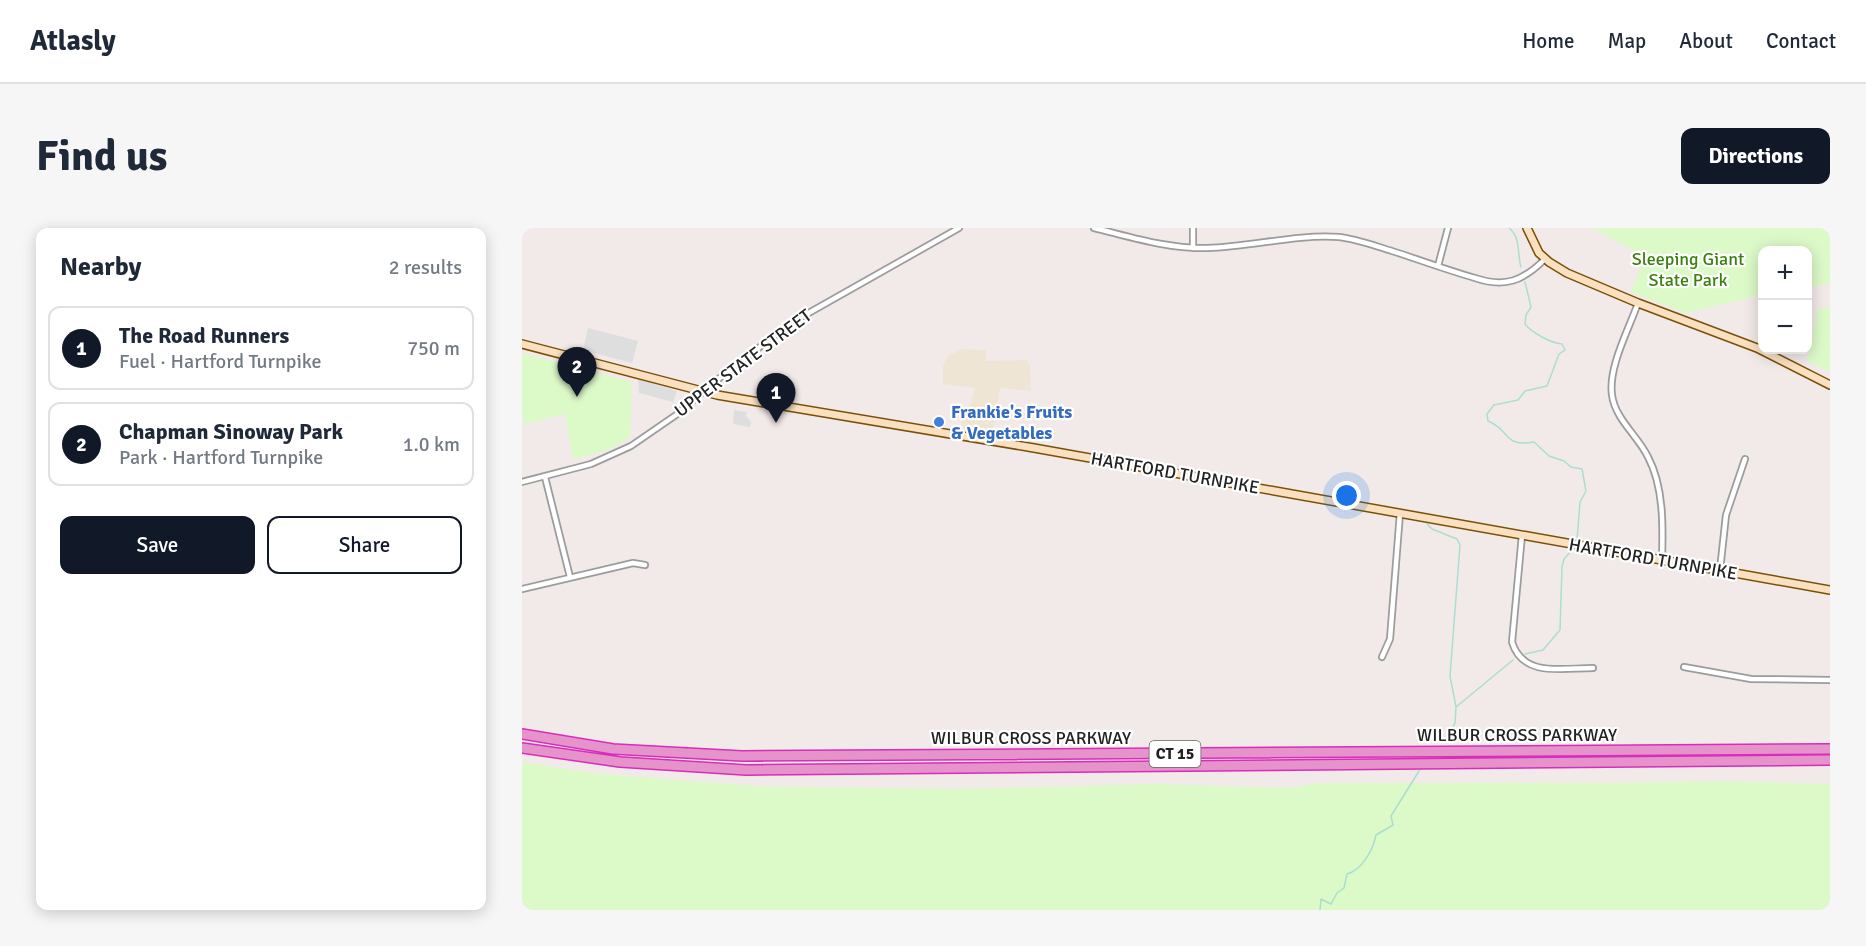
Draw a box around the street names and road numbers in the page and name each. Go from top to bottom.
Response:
street label: UPPER STATE STREET [670,304,816,422]
street label: HARTFORD TURNPIKE [1089,447,1261,499]
street label: HARTFORD TURNPIKE [1567,533,1739,585]
street label: WILBUR CROSS PARKWAY [1417,724,1617,746]
street label: WILBUR CROSS PARKWAY [931,727,1131,749]
road number: CT 15 [1150,741,1200,767]

